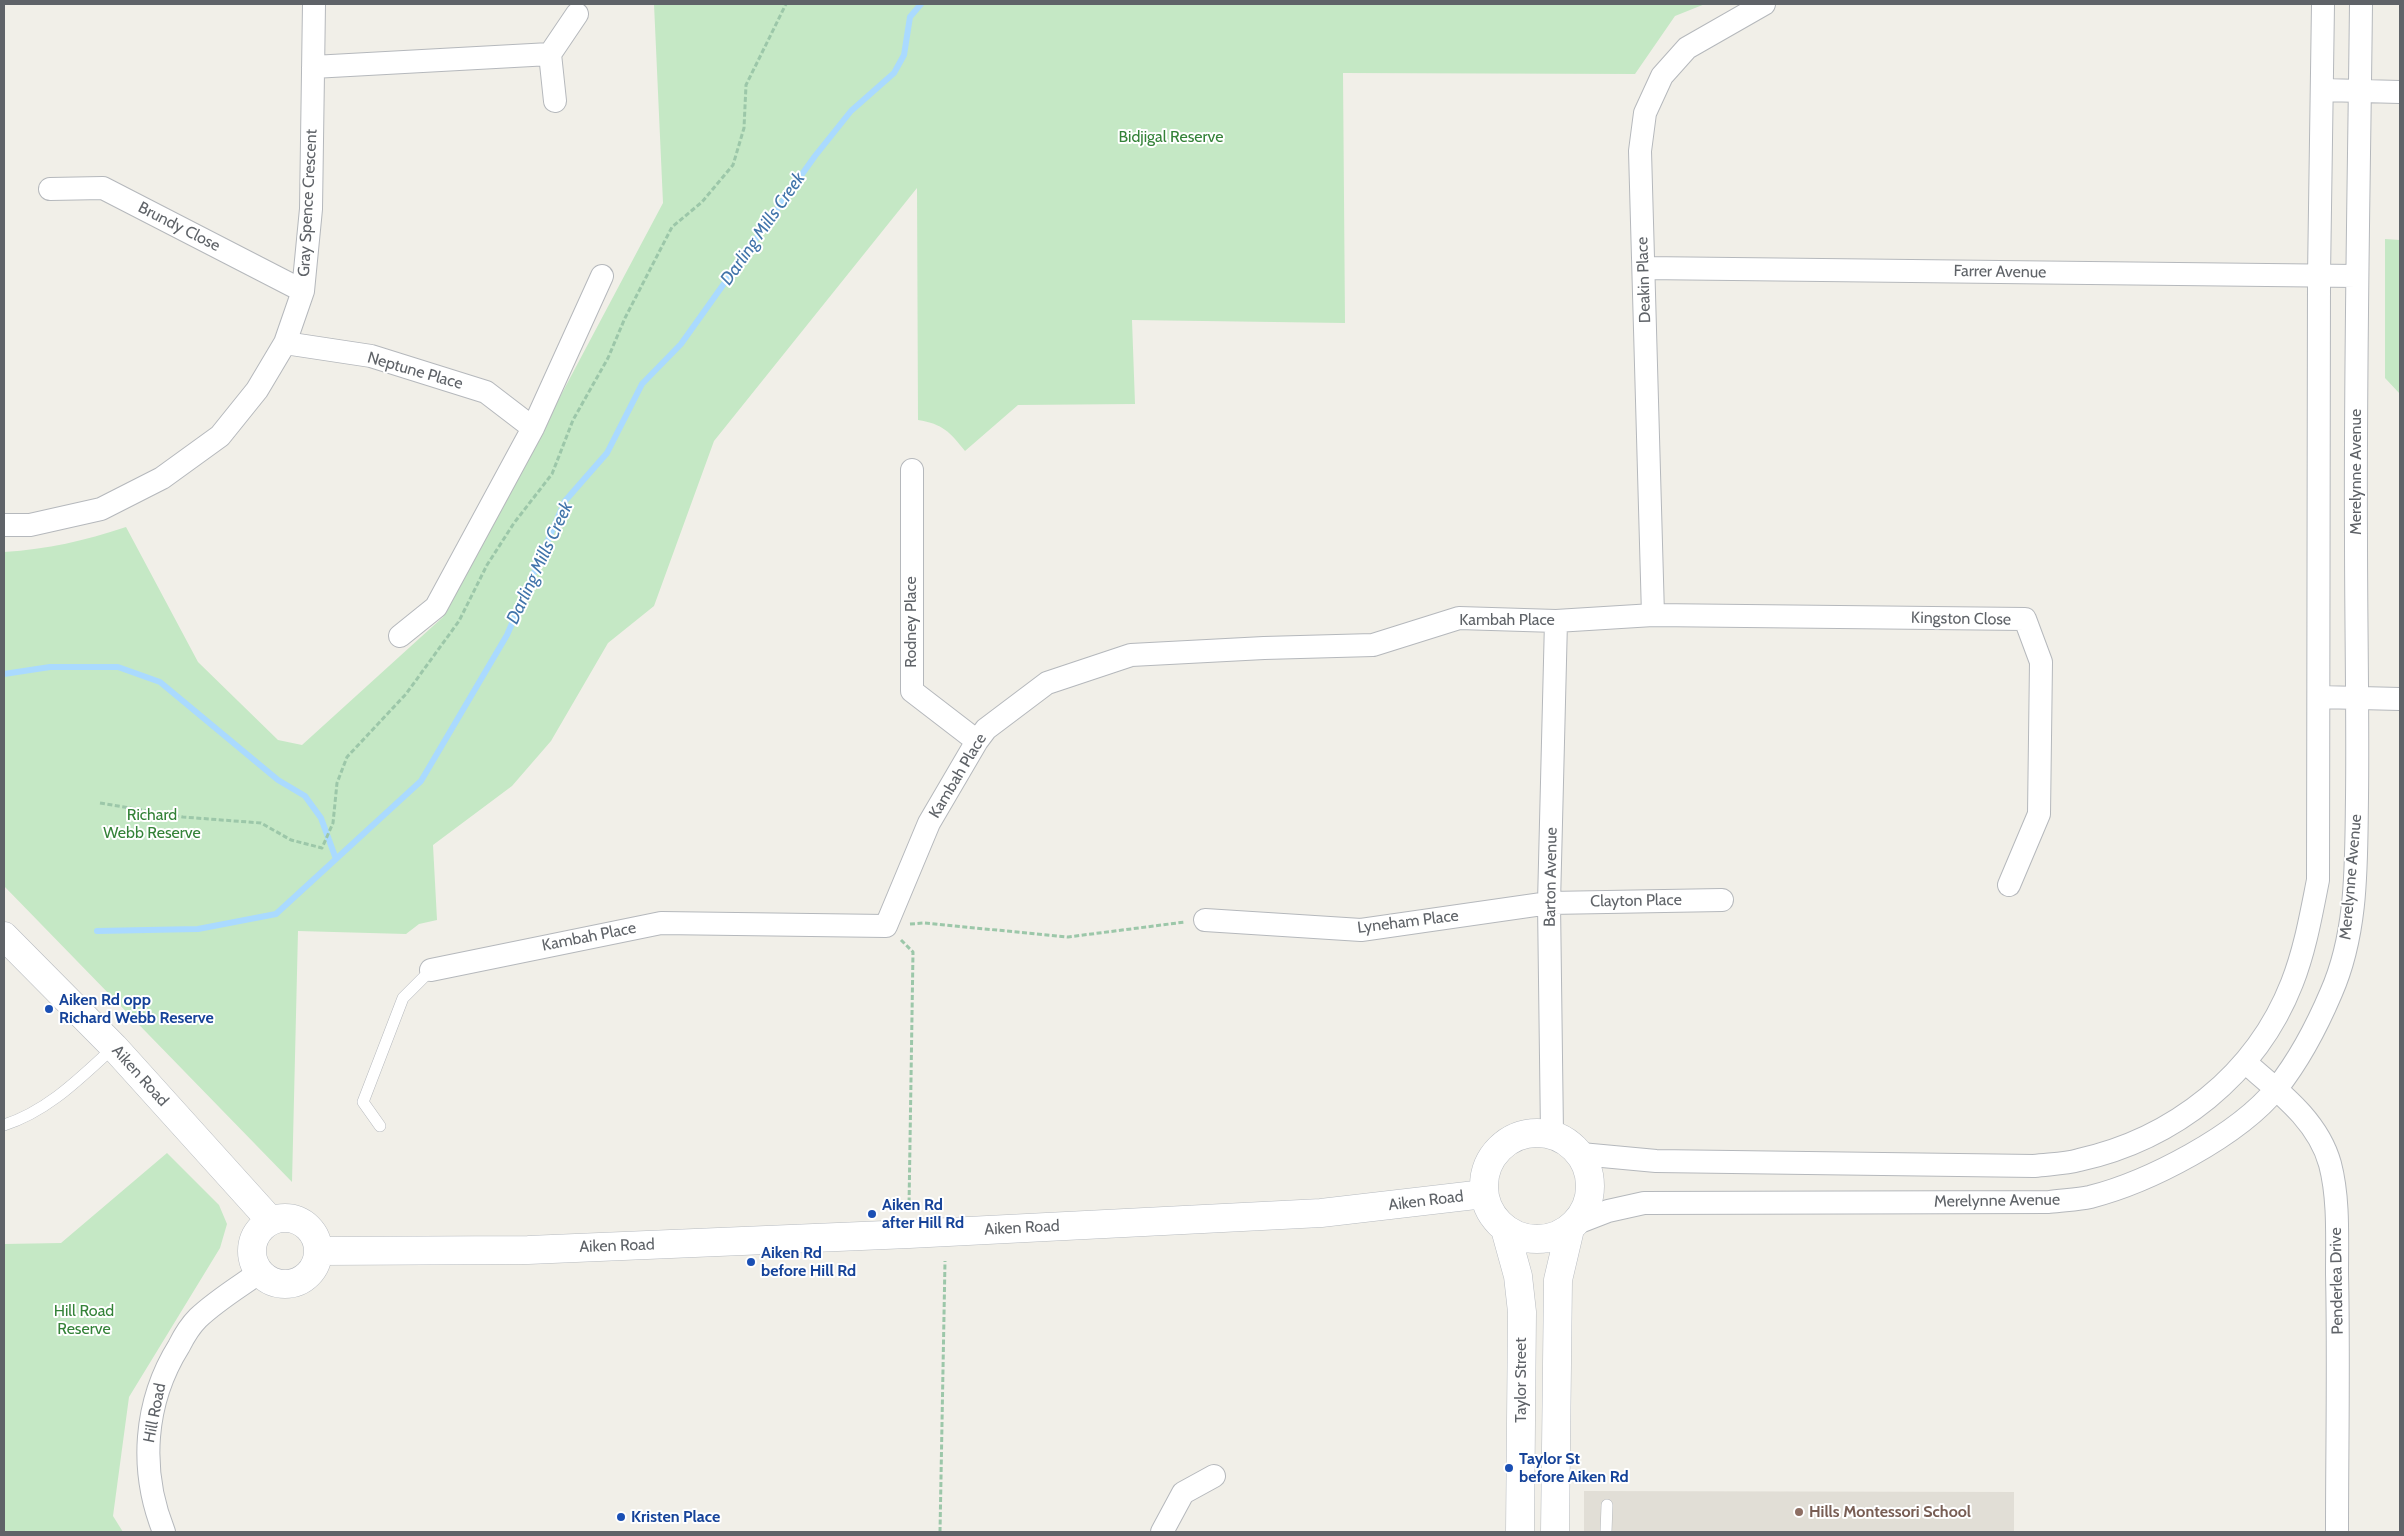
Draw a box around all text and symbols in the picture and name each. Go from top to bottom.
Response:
park label: Bidjigal Reserve [1119,127,1223,147]
street label: Gray Spence Crescent [295,129,321,277]
water label: Darling Mills Creek [716,169,810,289]
street label: Brundy Close [135,198,223,256]
street label: Deakin Place [1633,236,1655,324]
street label: Farrer Avenue [1954,262,2046,282]
street label: Neptune Place [365,348,465,394]
street label: Merelynne Avenue [2346,409,2366,535]
water label: Darling Mills Creek [502,498,578,628]
street label: Rodney Place [901,576,921,668]
street label: Kingston Close [1911,609,2011,629]
street label: Kambah Place [1459,610,1555,630]
street label: Kambah Place [925,730,991,822]
park label: Richard Webb Reserve [103,805,201,843]
street label: Merelynne Avenue [2336,813,2366,941]
street label: Barton Avenue [1541,827,1561,927]
street label: Clayton Place [1590,891,1682,911]
street label: Lyneham Place [1356,906,1460,938]
street label: Kambah Place [540,918,638,956]
place label: Aiken Rd opp Richard Webb Reserve [59,990,214,1028]
marker: Aiken Rd opp Richard Webb Reserve [43,1003,55,1015]
street label: Aiken Road [108,1042,172,1110]
street label: Aiken Road [1387,1187,1465,1215]
street label: Merelynne Avenue [1934,1190,2060,1212]
place label: Aiken Rd after Hill Rd [882,1195,964,1233]
marker: Aiken Rd after Hill Rd [866,1208,878,1220]
street label: Aiken Road [984,1216,1060,1240]
street label: Penderlea Drive [2326,1227,2348,1335]
street label: Aiken Road [579,1235,655,1257]
place label: Aiken Rd before Hill Rd [761,1243,856,1281]
marker: Aiken Rd before Hill Rd [745,1256,757,1268]
park label: Hill Road Reserve [54,1301,114,1339]
street label: Taylor Street [1511,1337,1531,1423]
street label: Hill Road [140,1382,170,1444]
place label: Taylor St before Aiken Rd [1519,1449,1629,1487]
marker: Taylor St before Aiken Rd [1503,1462,1515,1474]
place label: Hills Montessori School [1809,1502,1971,1522]
marker: Hills Montessori School [1793,1506,1805,1518]
place label: Kristen Place [631,1507,720,1527]
marker: Kristen Place [615,1511,627,1523]

